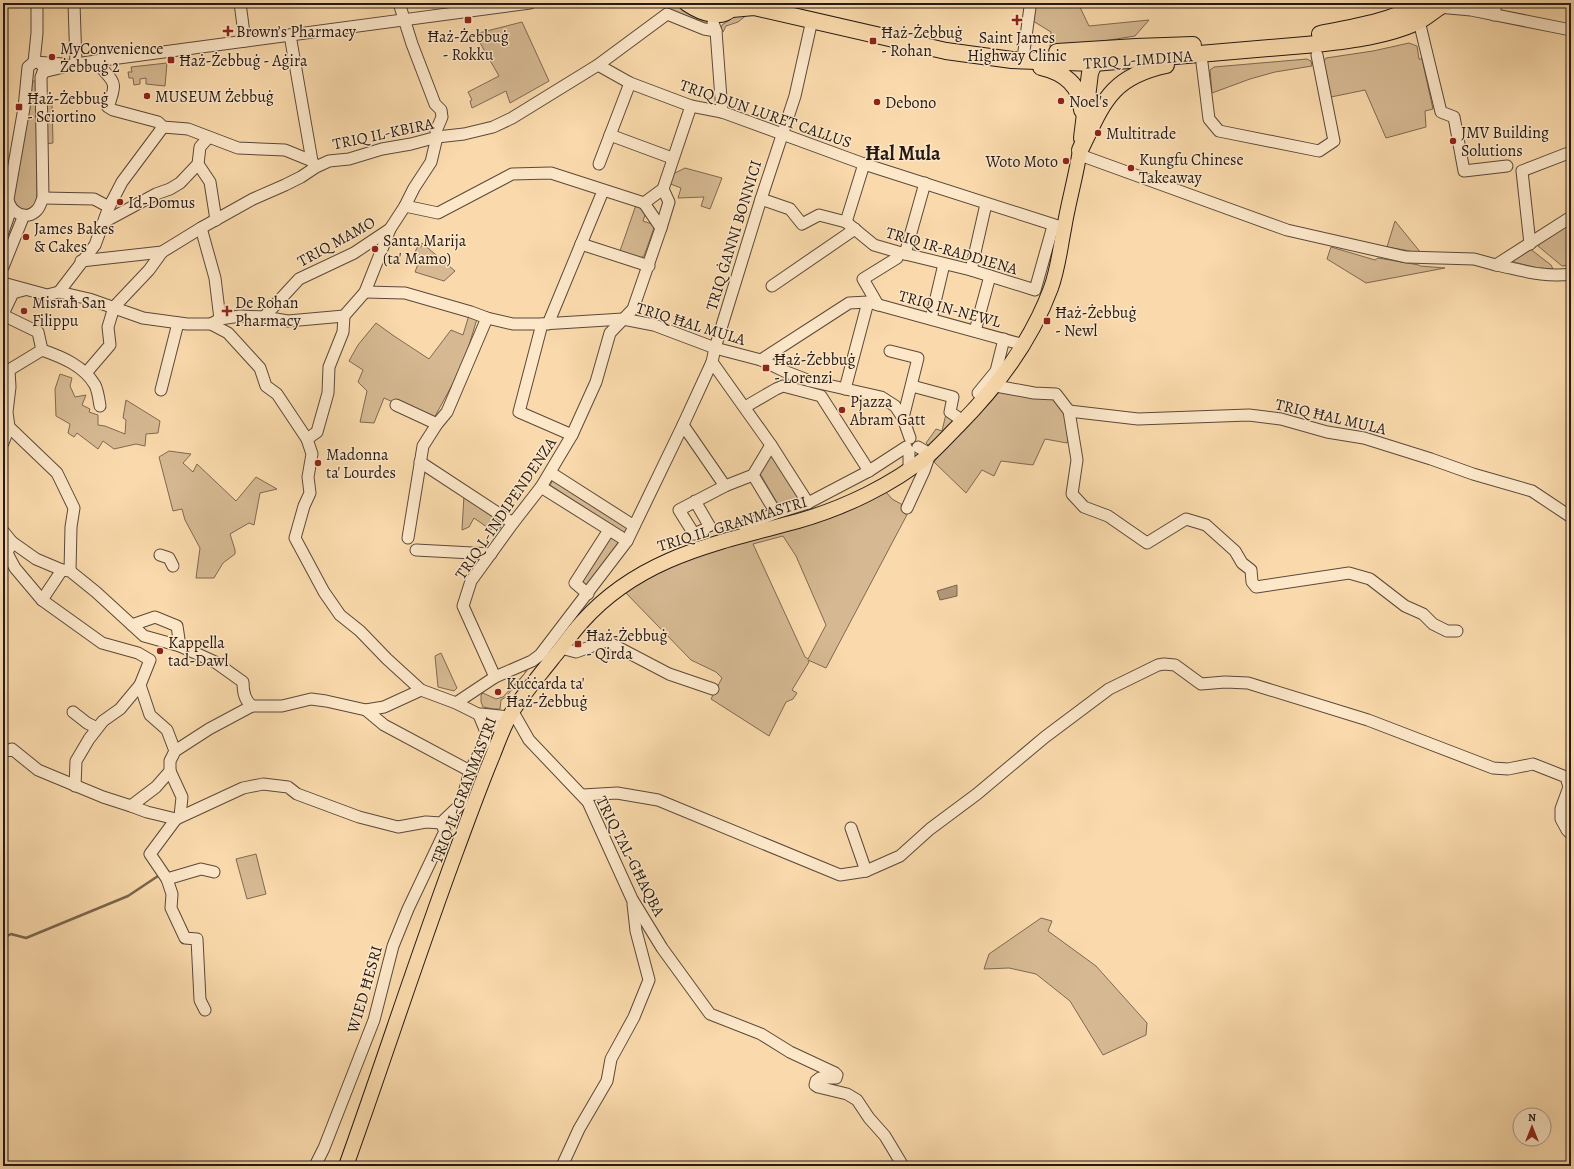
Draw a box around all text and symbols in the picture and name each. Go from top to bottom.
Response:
marker: Saint James Highway Clinic [1011,14,1023,26]
marker: Ħaż-Żebbuġ - Rokku [463,15,473,25]
place label: Brown’s Pharmacy [236,21,357,43]
place label: Ħaż-Żebbuġ - Rohan [881,22,962,62]
marker: Brown’s Pharmacy [223,26,233,36]
place label: Ħaż-Żebbuġ - Rokku [427,26,509,66]
place label: Saint James Highway Clinic [967,27,1067,67]
marker: Ħaż-Żebbuġ - Rohan [868,36,878,46]
place label: MyConvenience Żebbuġ 2 [60,38,163,78]
street label: TRIQ L-IMDINA [1083,45,1194,75]
place label: Ħaż-Żebbuġ - Aġira [179,50,308,72]
marker: MyConvenience Żebbuġ 2 [47,52,57,62]
marker: Ħaż-Żebbuġ - Aġira [166,55,176,65]
street label: TRIQ DUN LURET CALLUS [677,74,854,154]
place label: MUSEUM Żebbuġ [155,86,274,108]
place label: Ħaż-Żebbuġ - Sciortino [27,88,108,128]
marker: MUSEUM Żebbuġ [142,91,152,101]
place label: Noel's [1069,91,1108,113]
place label: Debono [885,92,936,114]
marker: Noel's [1056,96,1066,106]
marker: Debono [872,97,882,107]
marker: Ħaż-Żebbuġ - Sciortino [14,102,24,112]
street label: TRIQ IL-KBIRA [331,112,436,155]
place label: JMV Building Solutions [1461,122,1549,162]
place label: Multitrade [1106,123,1176,145]
marker: Multitrade [1093,128,1103,138]
marker: JMV Building Solutions [1448,136,1458,146]
district label: Ħal Mula [865,140,941,167]
place label: Kungfu Chinese Takeaway [1139,149,1244,189]
place label: Woto Moto [984,151,1058,173]
marker: Woto Moto [1061,156,1071,166]
street label: TRIQ ĠANNI BONNICI [701,158,767,313]
marker: Kungfu Chinese Takeaway [1126,163,1136,173]
place label: Id-Domus [128,192,195,214]
marker: Id-Domus [115,197,125,207]
street label: TRIQ MAMO [294,211,379,272]
place label: James Bakes & Cakes [34,218,115,258]
street label: TRIQ IR-RADDIENA [883,222,1021,280]
place label: Santa Marija (ta' Mamo) [383,230,467,270]
marker: James Bakes & Cakes [21,232,31,242]
marker: Santa Marija (ta' Mamo) [370,244,380,254]
street label: TRIQ IN-NEWL [896,285,1004,333]
place label: Misraħ San Filippu [32,292,106,332]
place label: De Rohan Pharmacy [235,292,301,332]
street label: TRIQ ĦAL MULA [633,297,749,351]
place label: Ħaż-Żebbuġ - Newl [1055,302,1136,342]
marker: Misraħ San Filippu [19,306,29,316]
marker: De Rohan Pharmacy [222,306,232,316]
marker: Ħaż-Żebbuġ - Newl [1042,316,1052,326]
place label: Ħaż-Żebbuġ - Lorenzi [774,349,855,389]
marker: Ħaż-Żebbuġ - Lorenzi [761,363,771,373]
place label: Pjazza Abram Gatt [849,391,926,431]
street label: TRIQ ĦAL MULA [1273,394,1389,441]
marker: Pjazza Abram Gatt [837,405,847,415]
street label: TRIQ L-INDIPENDENZA [450,433,562,584]
place label: Madonna ta' Lourdes [326,444,396,484]
marker: Madonna ta' Lourdes [313,458,323,468]
street label: TRIQ IL-GRANMASTRI [655,491,810,557]
place label: Ħaż-Żebbuġ - Qirda [586,625,667,665]
place label: Kappella tad-Dawl [168,632,229,672]
marker: Ħaż-Żebbuġ - Qirda [573,639,583,649]
marker: Kappella tad-Dawl [155,646,165,656]
place label: Kuċċarda ta' Ħaż-Żebbuġ [506,673,587,713]
marker: Kuċċarda ta' Ħaż-Żebbuġ [493,687,503,697]
street label: TRIQ IL-GRANMASTRI [426,714,502,867]
street label: TRIQ TAL-GĦAQBA [590,793,670,921]
street label: WIED ĦESRI [342,943,388,1037]
north arrow [1512,1107,1552,1147]
text: N [1528,1110,1536,1125]

